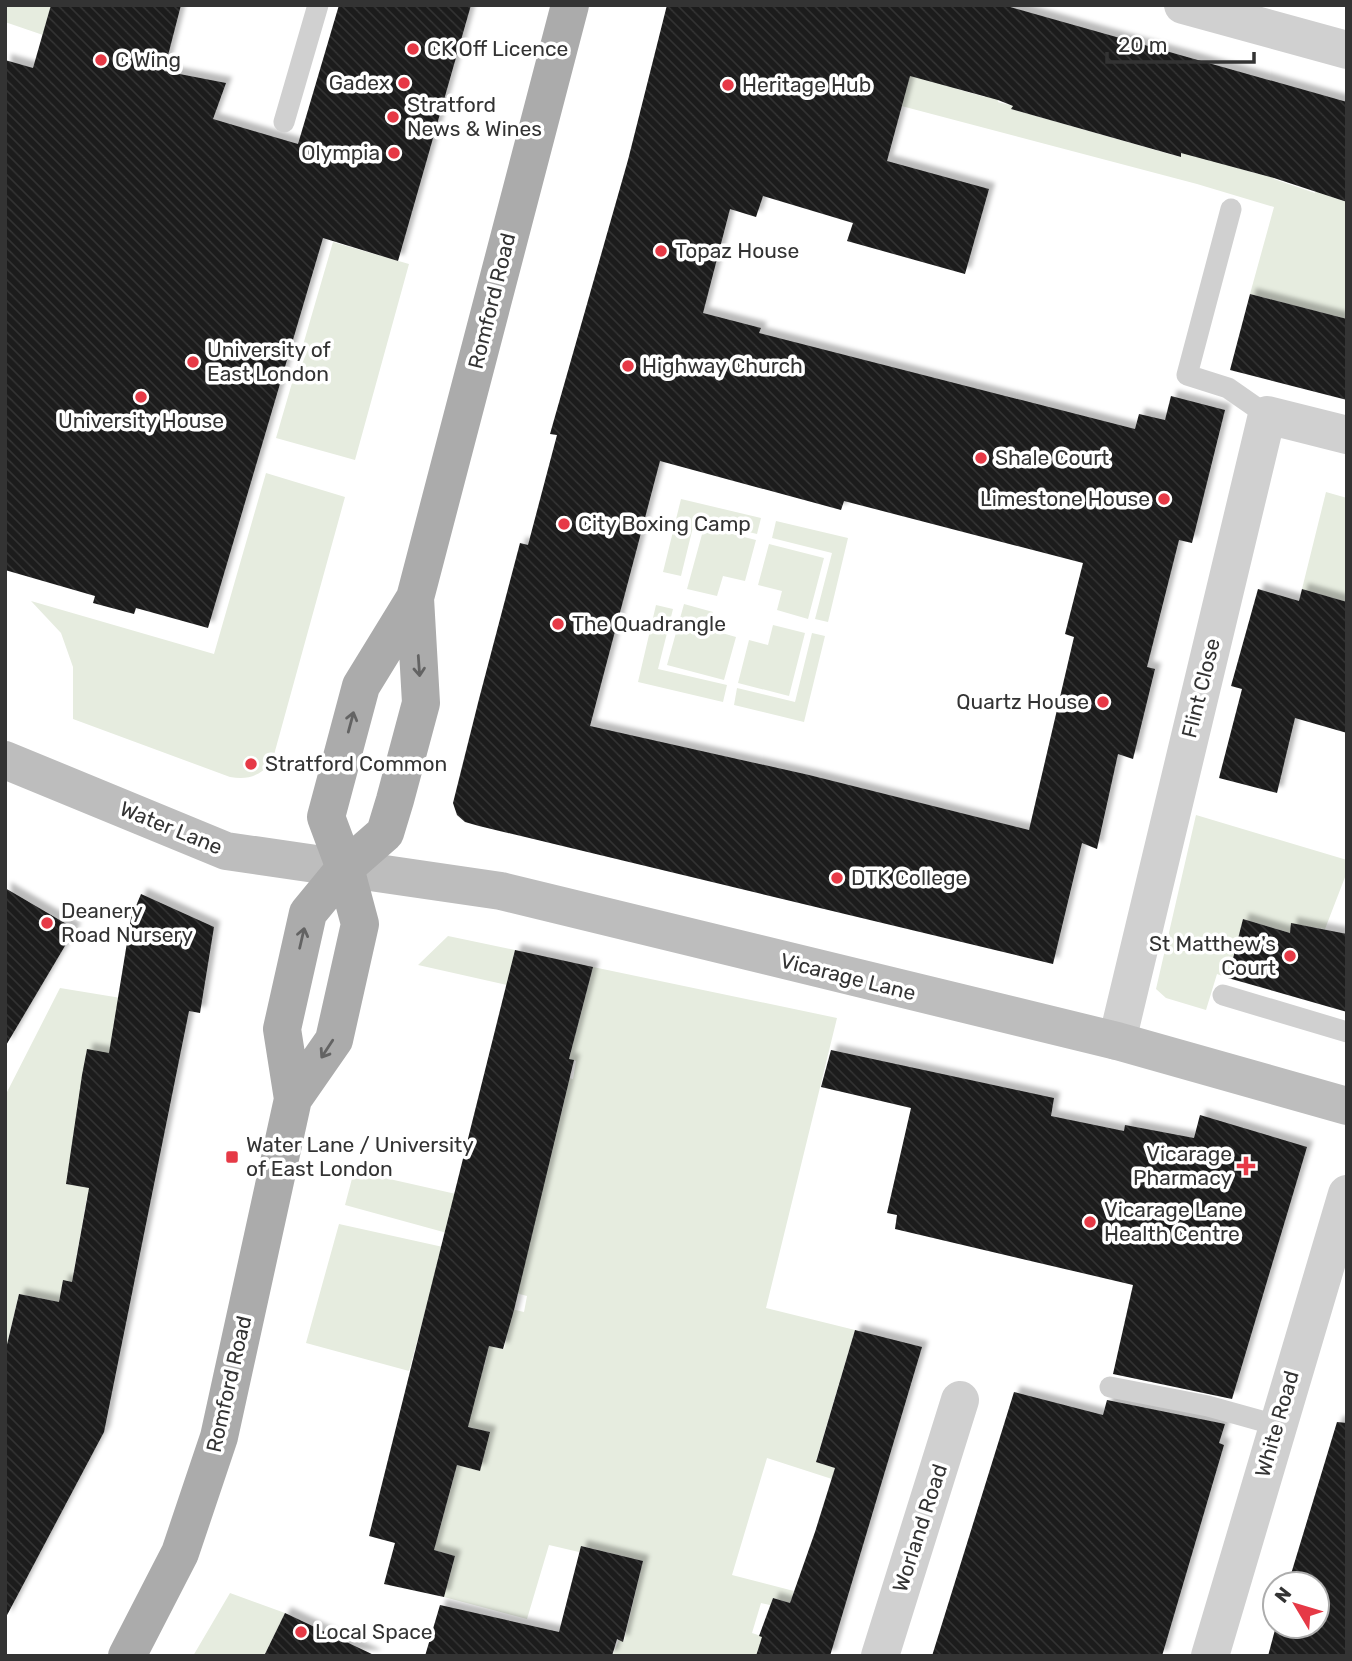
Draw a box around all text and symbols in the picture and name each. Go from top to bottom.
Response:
scale bar [1107,21,1254,65]
text: 20 m [1118,32,1167,57]
place label: CK Off Licence [427,36,568,61]
marker: CK Off Licence [405,41,421,57]
place label: C Wing [115,47,181,72]
marker: C Wing [93,52,109,68]
place label: Gadex [329,70,390,95]
place label: Heritage Hub [742,72,871,97]
marker: Gadex [396,75,412,91]
marker: Heritage Hub [720,77,736,93]
place label: Stratford News & Wines [407,92,542,141]
marker: Stratford News & Wines [385,109,401,125]
place label: Olympia [301,140,380,165]
marker: Olympia [386,145,402,161]
street label: Romford Road [463,230,520,371]
place label: Topaz House [675,238,799,263]
marker: Topaz House [653,243,669,259]
place label: University of East London [207,337,331,386]
place label: Highway Church [642,353,803,378]
marker: University of East London [185,354,201,370]
marker: Highway Church [620,358,636,374]
marker: University House [133,389,149,405]
place label: University House [58,408,224,433]
place label: Shale Court [995,445,1109,470]
marker: Shale Court [973,450,989,466]
place label: Limestone House [980,486,1150,511]
marker: Limestone House [1156,491,1172,507]
place label: City Boxing Camp [578,511,751,536]
marker: City Boxing Camp [556,516,572,532]
place label: The Quadrangle [572,611,726,636]
marker: The Quadrangle [550,616,566,632]
street label: Flint Close [1176,635,1225,740]
one-way arrow [413,654,426,677]
place label: Quartz House [956,689,1089,714]
marker: Quartz House [1095,694,1111,710]
one-way arrow [345,711,358,733]
place label: Stratford Common [265,751,447,776]
marker: Stratford Common [243,756,259,772]
street label: Water Lane [116,796,226,859]
place label: DTK College [851,865,967,890]
marker: DTK College [829,870,845,886]
place label: Deanery Road Nursery [61,898,194,947]
marker: Deanery Road Nursery [39,915,55,931]
one-way arrow [296,927,309,950]
place label: St Matthew's Court [1149,931,1276,980]
street label: Vicarage Lane [778,948,918,1005]
marker: St Matthew's Court [1282,948,1298,964]
one-way arrow [320,1039,334,1058]
place label: Water Lane / University of East London [246,1132,474,1181]
place label: Vicarage Pharmacy [1133,1141,1232,1190]
marker: Water Lane / University of East London [224,1149,240,1165]
marker: Vicarage Pharmacy [1238,1158,1254,1174]
place label: Vicarage Lane Health Centre [1104,1197,1243,1246]
marker: Vicarage Lane Health Centre [1082,1214,1098,1230]
street label: Romford Road [201,1313,256,1455]
street label: White Road [1249,1368,1304,1480]
street label: Worland Road [887,1461,952,1595]
north arrow [1261,1570,1331,1640]
text: N [1270,1582,1296,1607]
place label: Local Space [315,1619,433,1644]
marker: Local Space [293,1624,309,1640]

